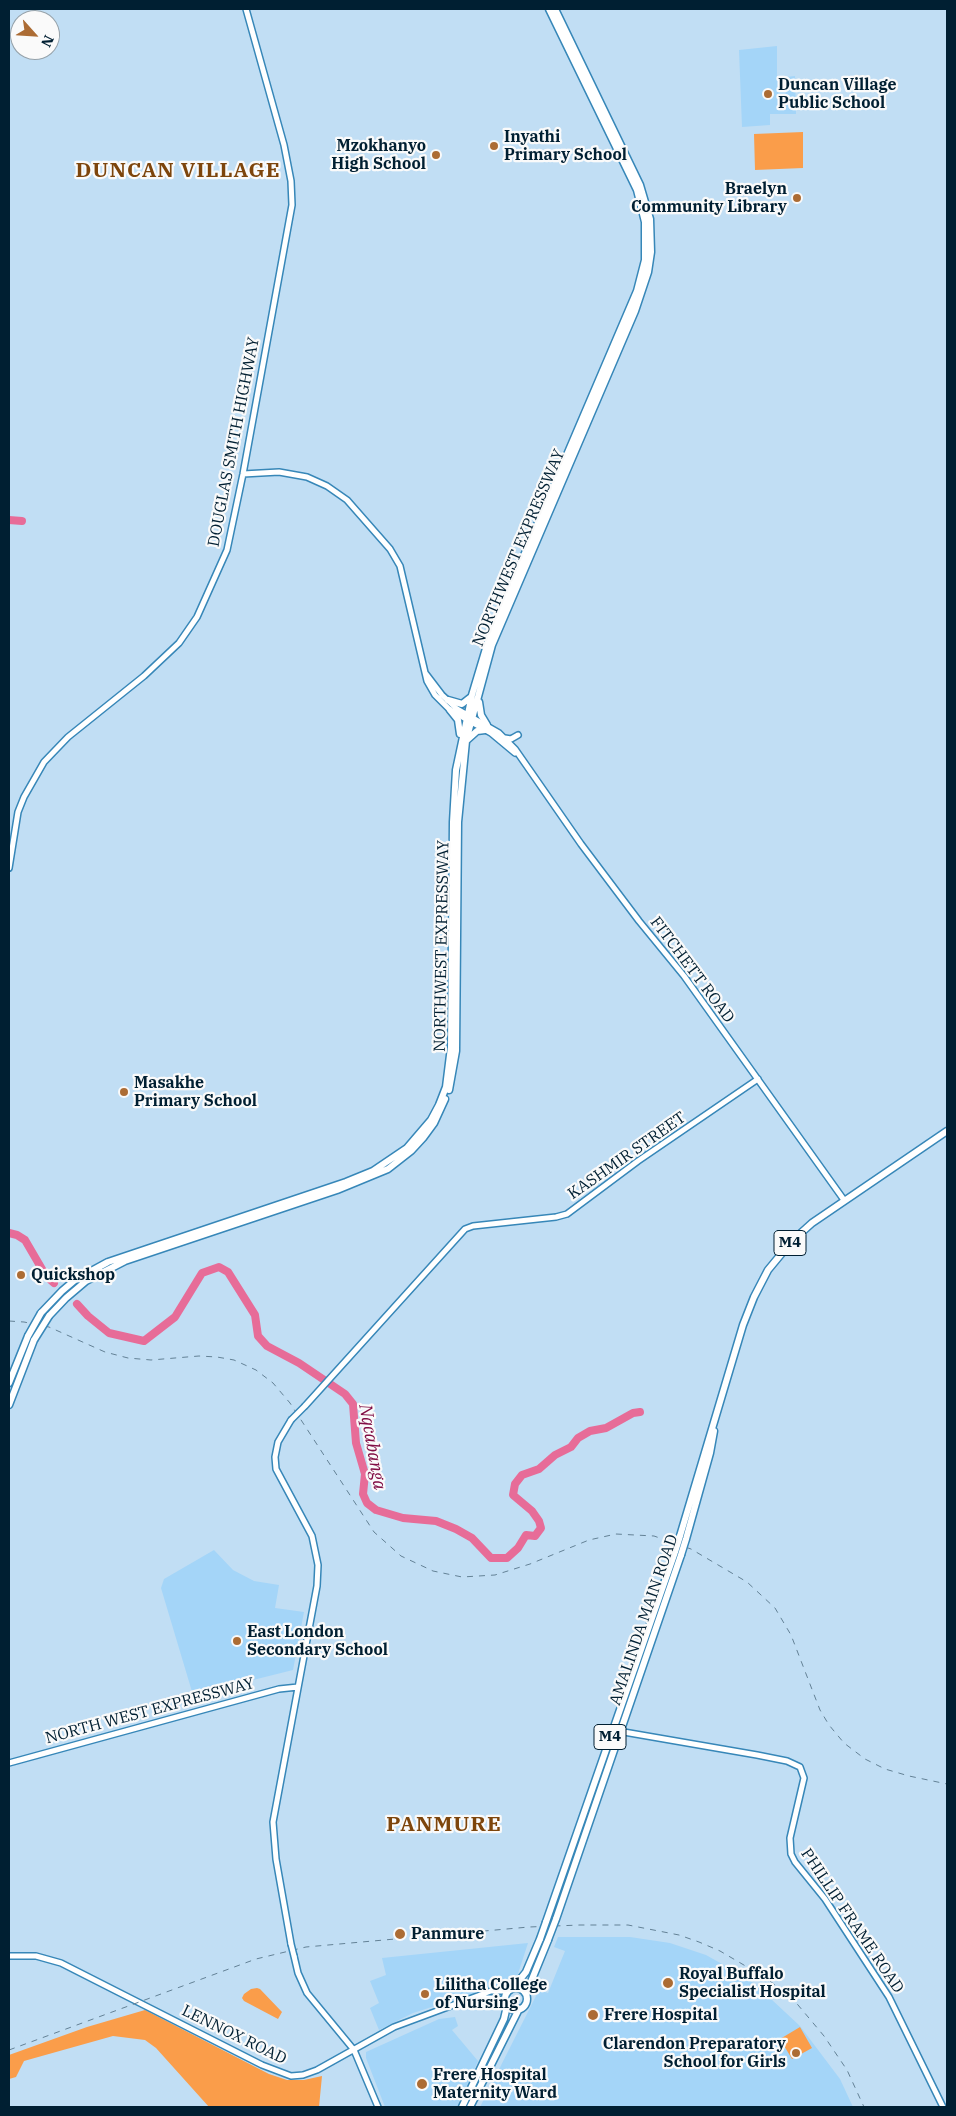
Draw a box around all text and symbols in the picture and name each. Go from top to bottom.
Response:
north arrow [10,10,60,60]
text: N [37,32,58,50]
place label: Duncan Village Public School [778,75,897,113]
marker: Duncan Village Public School [762,88,774,100]
place label: Inyathi Primary School [504,127,627,165]
place label: Mzokhanyo High School [331,136,426,174]
marker: Inyathi Primary School [488,140,500,152]
marker: Mzokhanyo High School [430,149,442,161]
district label: DUNCAN VILLAGE [74,158,282,184]
place label: Braelyn Community Library [631,179,787,217]
marker: Braelyn Community Library [791,192,803,204]
street label: DOUGLAS SMITH HIGHWAY [204,336,264,548]
street label: NORTHWEST EXPRESSWAY [469,447,569,649]
street label: NORTHWEST EXPRESSWAY [431,840,453,1052]
street label: FITCHETT ROAD [646,913,738,1027]
place label: Masakhe Primary School [134,1073,257,1111]
marker: Masakhe Primary School [118,1086,130,1098]
street label: KASHMIR STREET [564,1108,690,1204]
road number: M4 [774,1230,806,1256]
place label: Quickshop [31,1265,115,1285]
marker: Quickshop [15,1269,27,1281]
water label: Nqcabanga [354,1402,390,1492]
street label: AMALINDA MAIN ROAD [606,1532,682,1708]
place label: East London Secondary School [247,1622,388,1660]
marker: East London Secondary School [231,1635,243,1647]
street label: NORTH WEST EXPRESSWAY [43,1674,257,1748]
road number: M4 [594,1724,626,1750]
district label: PANMURE [385,1812,503,1838]
street label: PHILLIP FRAME ROAD [796,1845,908,1997]
place label: Panmure [411,1924,484,1944]
marker: Panmure [393,1927,407,1941]
place label: Royal Buffalo Specialist Hospital [679,1964,826,2002]
place label: Lilitha College of Nursing [435,1975,547,2013]
marker: Royal Buffalo Specialist Hospital [661,1976,675,1990]
marker: Lilitha College of Nursing [419,1988,431,2000]
street label: LENNOX ROAD [178,2001,290,2069]
place label: Frere Hospital [604,2005,718,2025]
marker: Frere Hospital [586,2008,600,2022]
place label: Clarendon Preparatory School for Girls [603,2034,786,2072]
marker: Clarendon Preparatory School for Girls [790,2047,802,2059]
place label: Frere Hospital Maternity Ward [433,2065,557,2103]
marker: Frere Hospital Maternity Ward [415,2077,429,2091]

